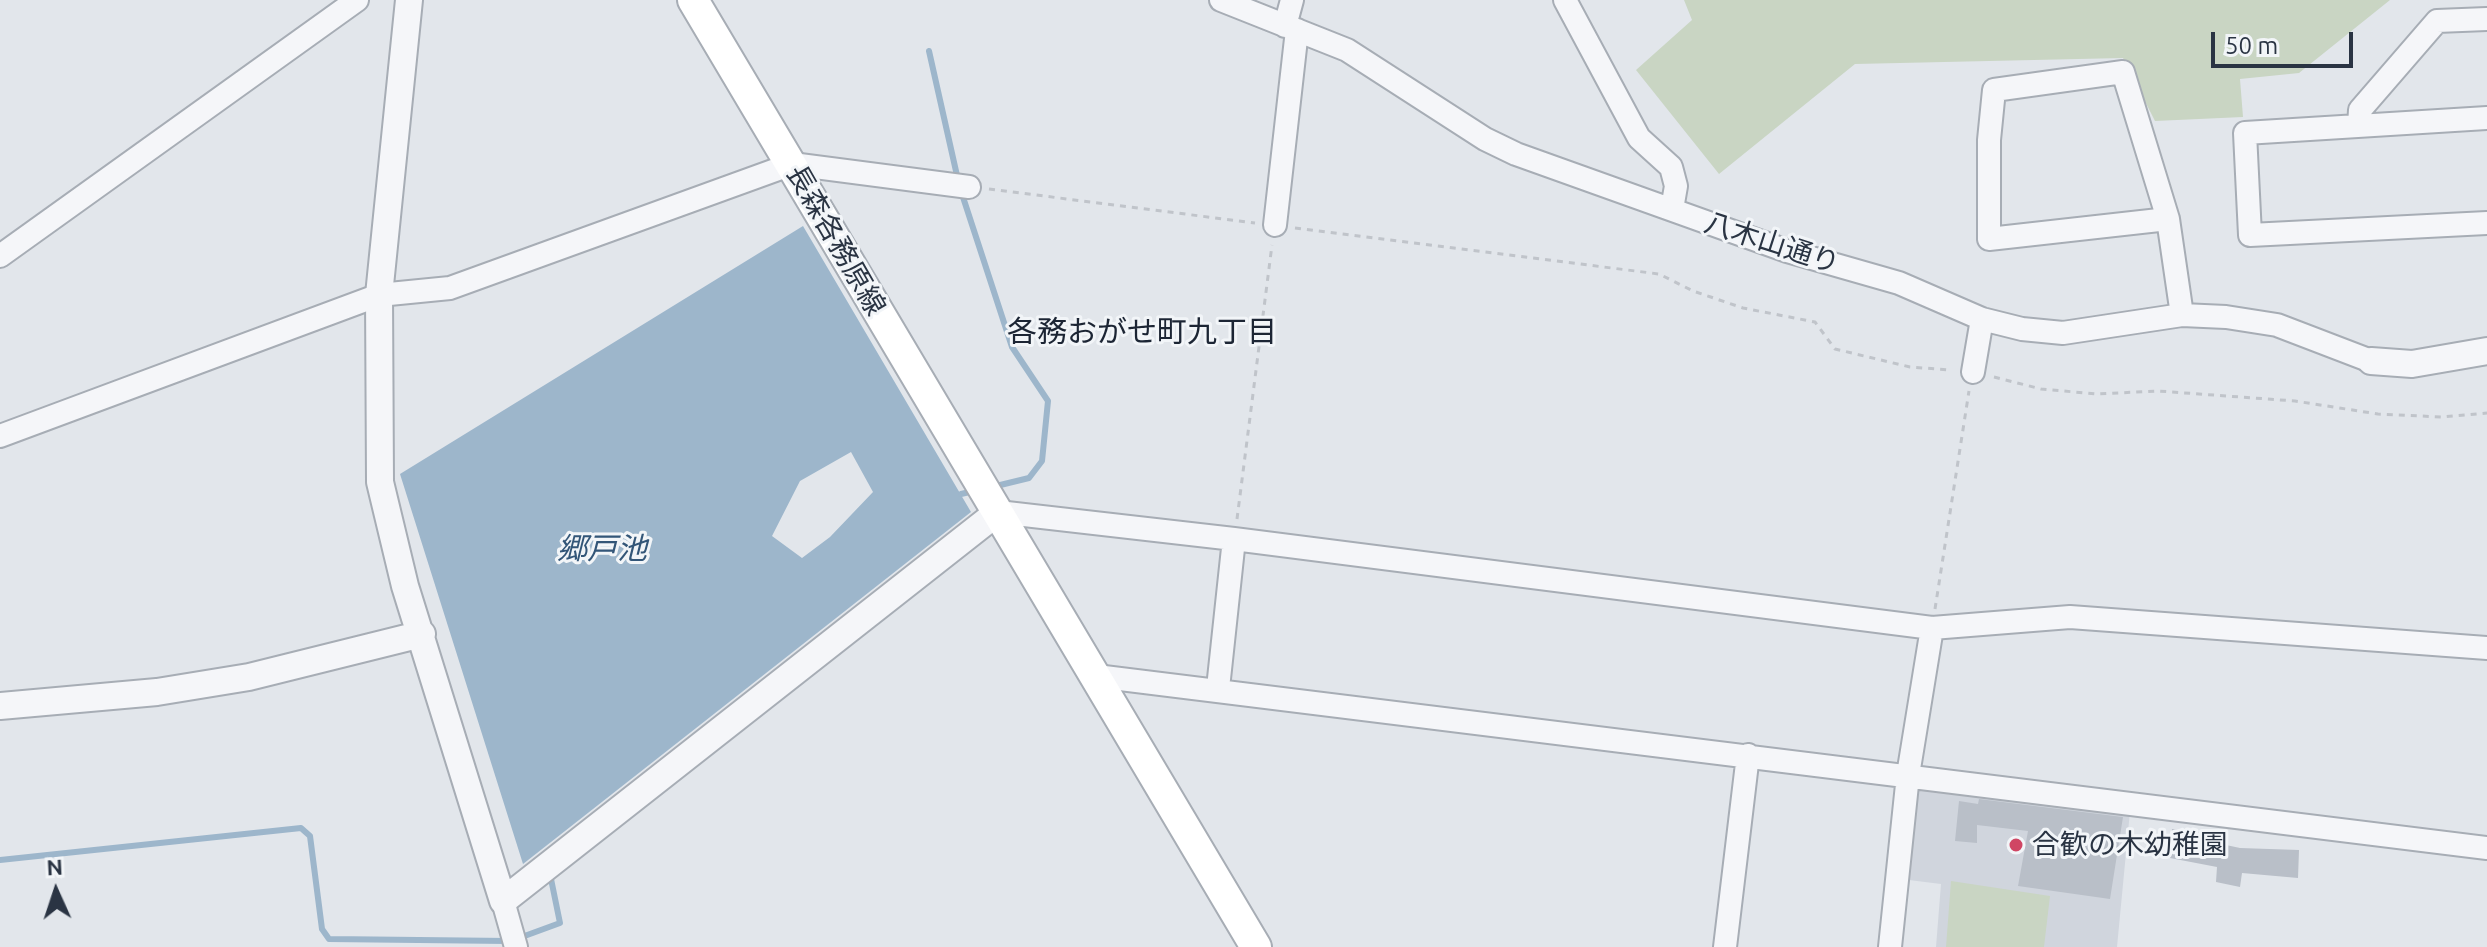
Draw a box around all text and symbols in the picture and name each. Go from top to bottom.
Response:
scale bar [2215,16,2357,66]
text: 50 m [2225,32,2278,59]
street label: 長森各務原線 [779,159,893,321]
street label: 八木山通り [1700,205,1844,281]
district label: 各務おがせ町九丁目 [1007,314,1277,350]
water label: 郷戸池 [557,531,647,567]
place label: 合歓の木幼稚園 [2032,828,2228,862]
marker: 合歓の木幼稚園 [2007,836,2025,854]
north arrow [16,851,96,931]
text: N [46,854,64,879]

